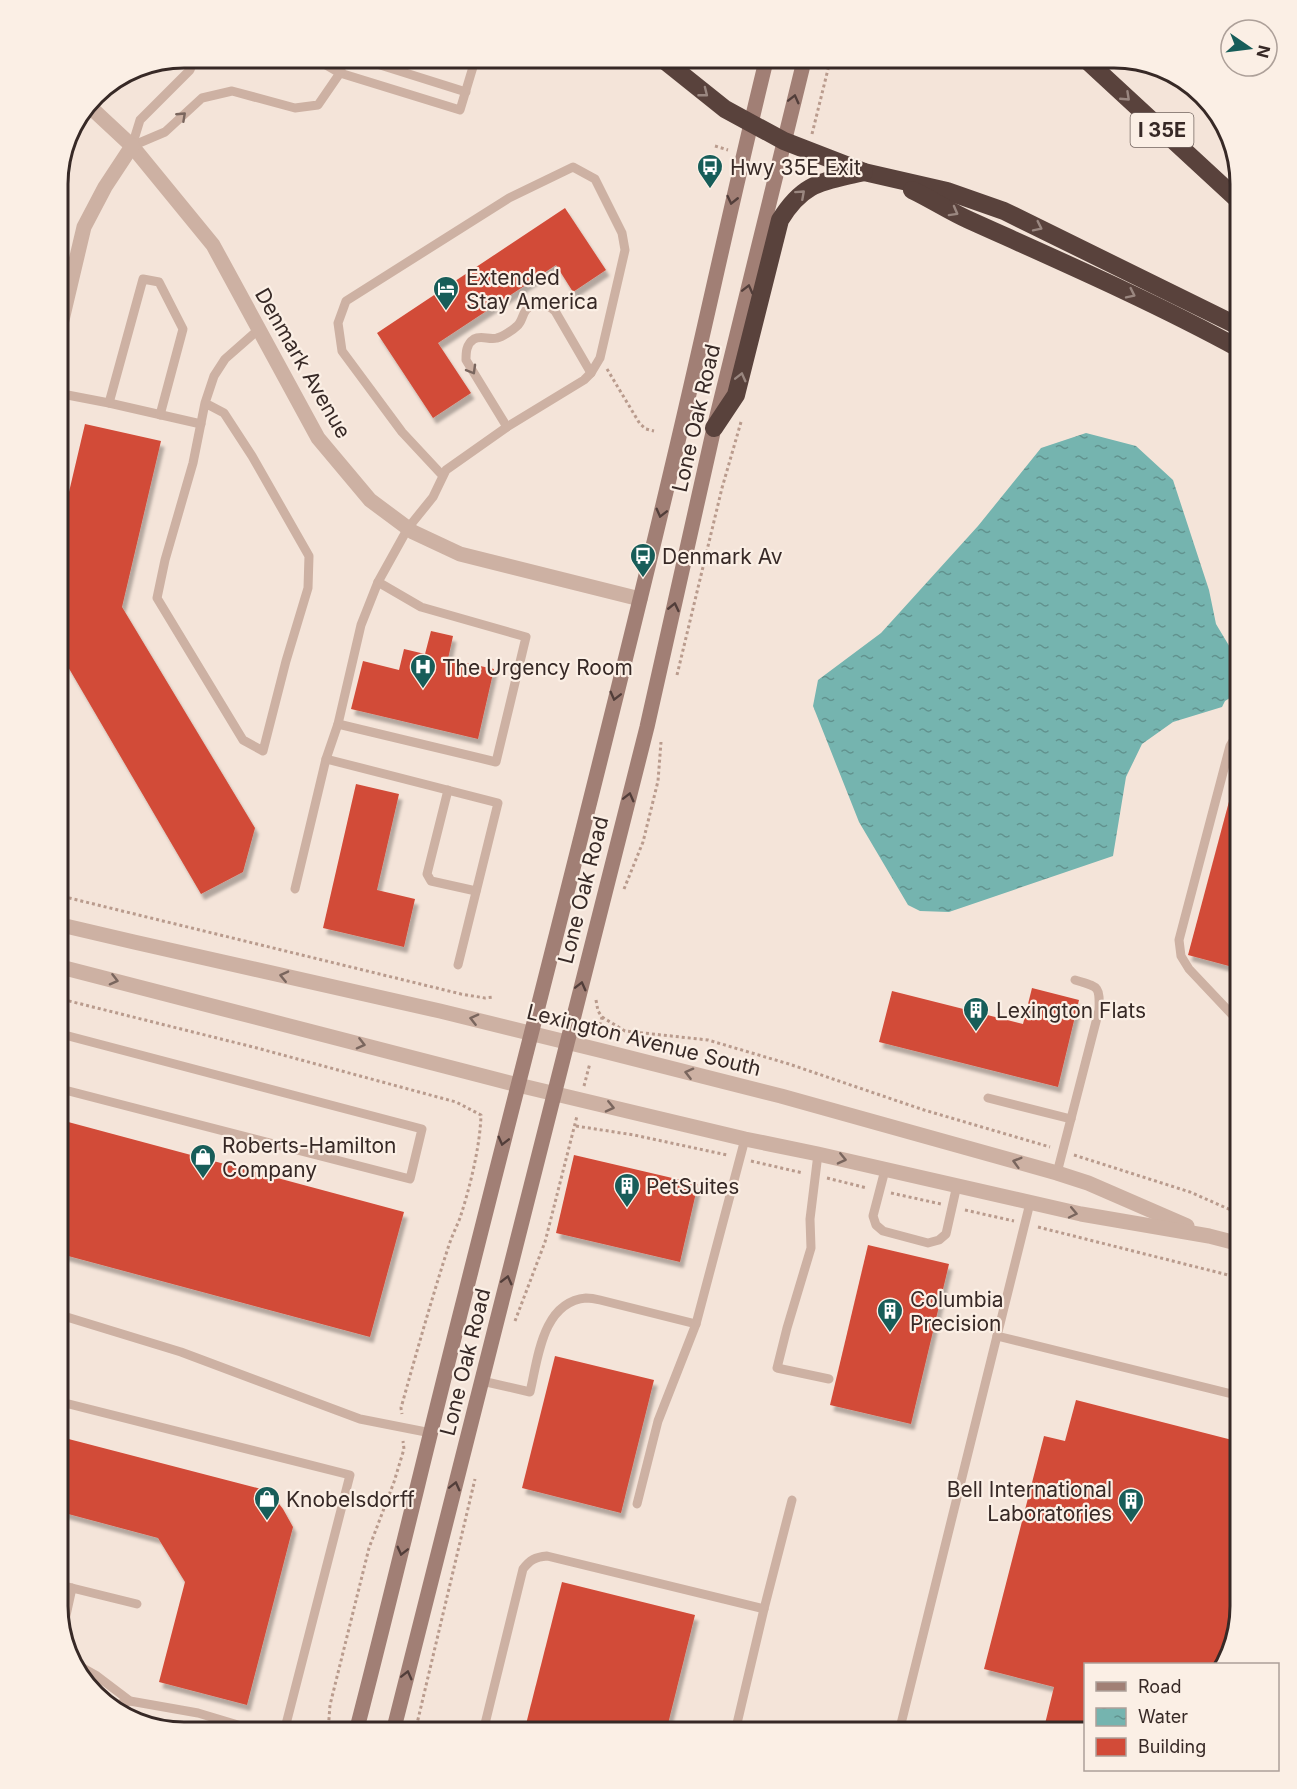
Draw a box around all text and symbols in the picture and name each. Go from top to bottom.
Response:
north arrow [1219,18,1279,78]
text: N [1252,43,1275,60]
one-way arrow [697,85,708,96]
one-way arrow [1119,90,1130,101]
one-way arrow [787,94,800,104]
one-way arrow [175,112,185,123]
road number: I 35E [1130,113,1194,147]
bus stop icon: Hwy 35E Exit [695,152,725,190]
place label: Hwy 35E Exit [730,155,861,180]
one-way arrow [794,190,805,201]
one-way arrow [727,195,740,205]
one-way arrow [948,205,959,216]
one-way arrow [1032,220,1043,232]
place label: Extended Stay America [466,265,598,314]
hotel icon: Extended Stay America [431,274,461,312]
street label: Denmark Avenue [250,283,356,443]
one-way arrow [740,285,753,295]
one-way arrow [1125,287,1136,299]
street label: Lone Oak Road [667,342,725,494]
one-way arrow [465,364,476,374]
one-way arrow [734,372,746,383]
one-way arrow [655,508,668,518]
bus stop icon: Denmark Av [628,541,658,579]
place label: Denmark Av [662,544,783,569]
one-way arrow [666,602,679,612]
hospital icon: The Urgency Room [408,652,438,690]
place label: The Urgency Room [442,655,633,680]
one-way arrow [610,691,623,701]
one-way arrow [621,792,634,802]
street label: Lone Oak Road [553,814,613,966]
one-way arrow [279,971,289,984]
one-way arrow [109,973,119,986]
one-way arrow [574,981,586,991]
building icon: Lexington Flats [961,995,991,1033]
place label: Lexington Flats [996,998,1146,1023]
street label: Lexington Avenue South [524,999,764,1081]
one-way arrow [469,1014,479,1027]
one-way arrow [356,1036,366,1049]
one-way arrow [685,1068,695,1081]
one-way arrow [605,1100,615,1113]
place label: Roberts-Hamilton Company [222,1133,396,1182]
one-way arrow [498,1136,511,1146]
shop icon: Roberts-Hamilton Company [188,1142,218,1180]
one-way arrow [836,1152,846,1165]
one-way arrow [1012,1157,1023,1169]
building icon: PetSuites [612,1171,642,1209]
place label: PetSuites [646,1174,739,1199]
one-way arrow [1067,1205,1077,1218]
one-way arrow [500,1275,513,1285]
street label: Lone Oak Road [435,1286,495,1438]
place label: Columbia Precision [910,1287,1004,1336]
building icon: Columbia Precision [875,1296,905,1334]
place label: Bell International Laboratories [947,1477,1112,1526]
one-way arrow [448,1481,461,1491]
shop icon: Knobelsdorff [252,1484,282,1522]
building icon: Bell International Laboratories [1116,1486,1146,1524]
place label: Knobelsdorff [286,1487,415,1512]
one-way arrow [397,1546,410,1556]
legend [1084,1663,1279,1771]
one-way arrow [400,1670,413,1680]
text: Road [1138,1676,1181,1697]
text: Water [1138,1706,1188,1727]
text: Building [1138,1736,1206,1757]

